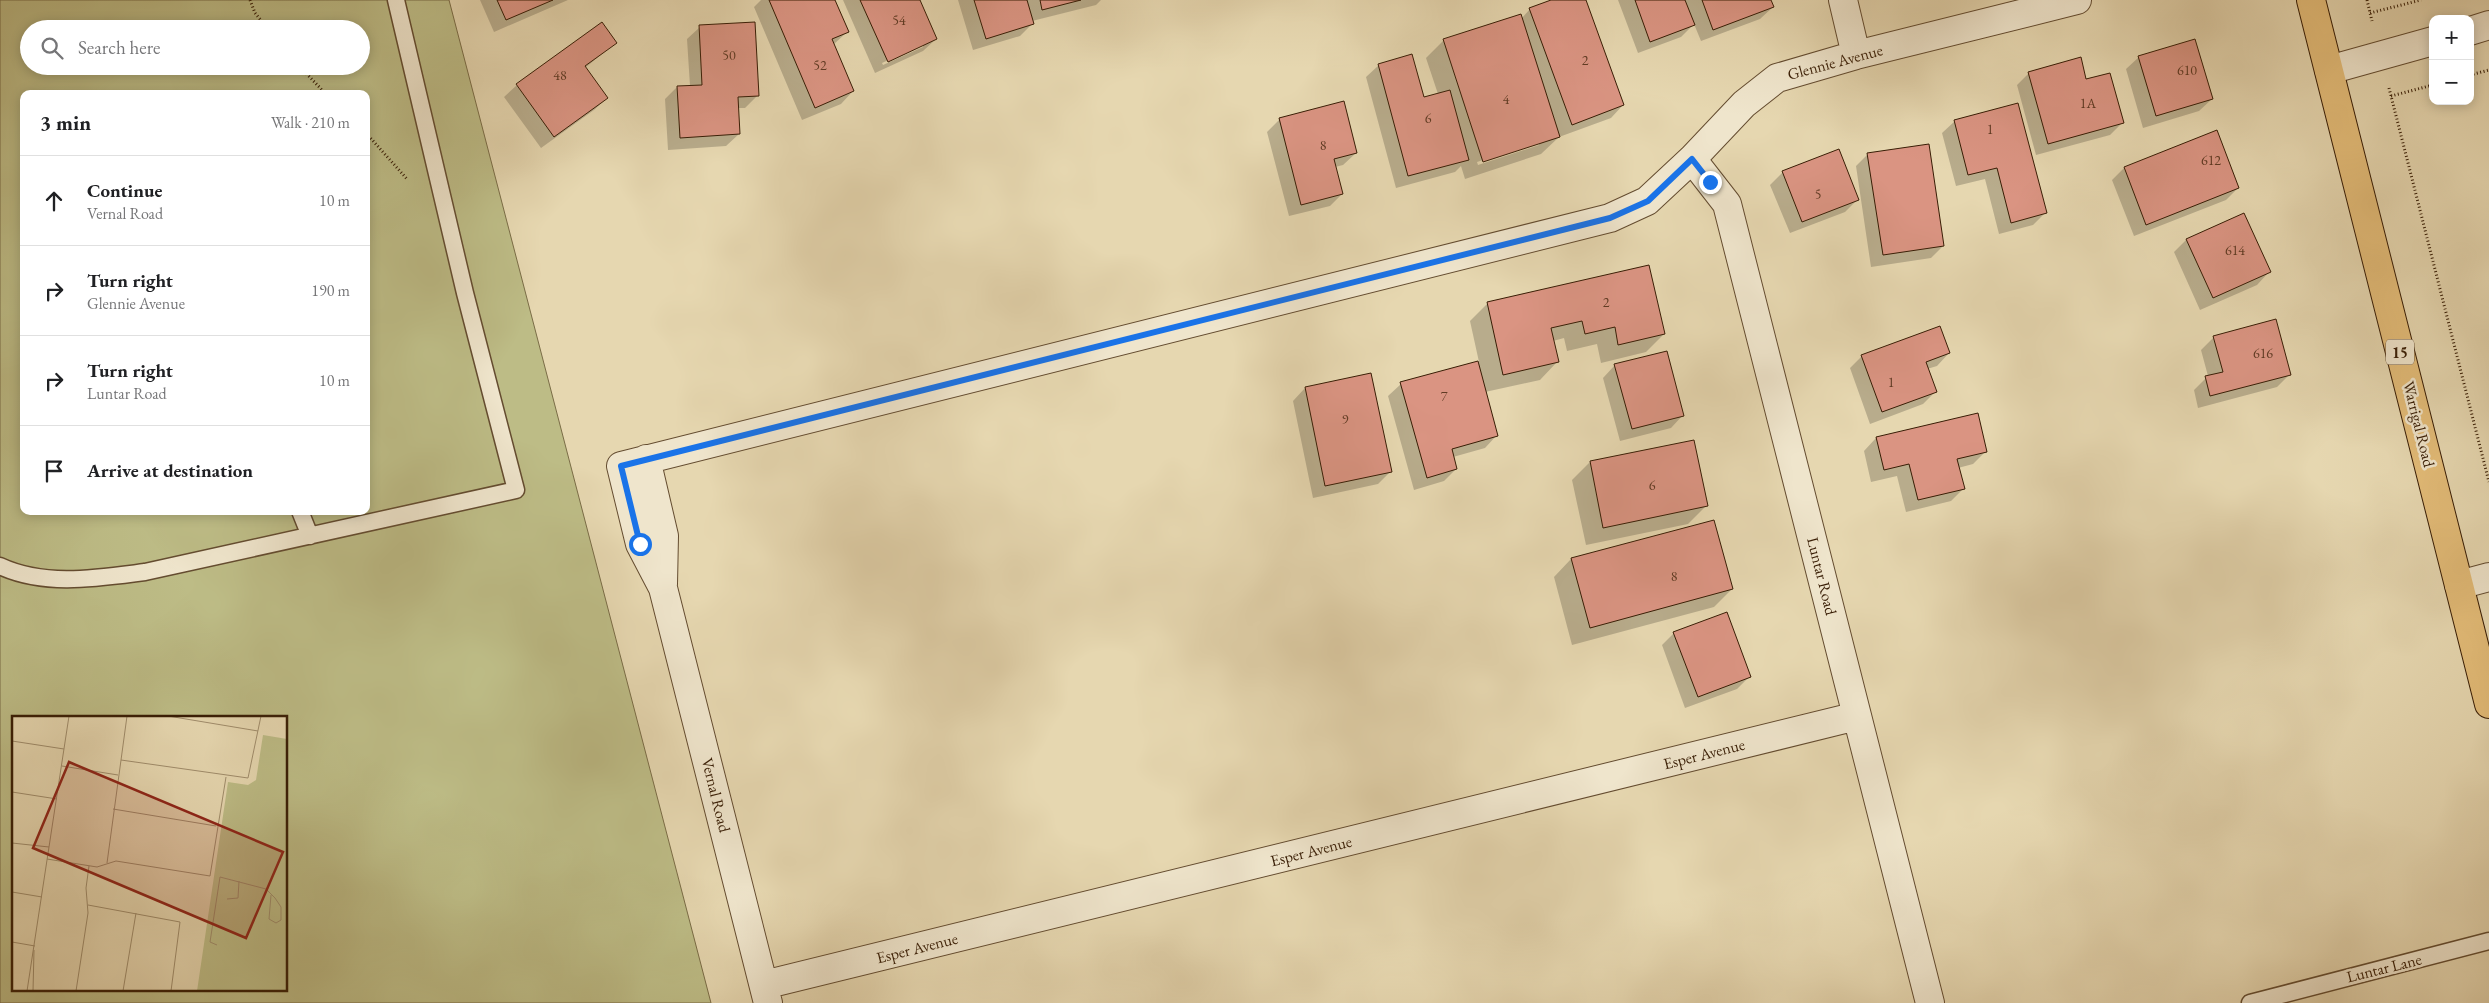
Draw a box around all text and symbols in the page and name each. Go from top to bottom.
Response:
house number: 54 [892,11,906,29]
map controls [2429,15,2474,105]
button: + [2429,15,2474,60]
search box [20,20,370,75]
icon: search [38,34,66,62]
text: Search here [78,35,160,60]
street label: Glennie Avenue [1785,39,1885,85]
house number: 50 [722,46,736,64]
house number: 2 [1582,51,1589,69]
house number: 52 [813,56,827,74]
button: − [2429,60,2474,105]
house number: 610 [2177,61,2197,79]
house number: 48 [553,66,567,84]
house number: 4 [1503,90,1510,108]
house number: 1A [2080,94,2097,112]
text: 3 min [40,109,91,136]
house number: 6 [1425,109,1432,127]
text: Walk · 210 m [271,112,350,133]
house number: 1 [1987,120,1993,138]
house number: 8 [1320,136,1327,154]
house number: 612 [2201,151,2221,169]
route end [1699,171,1722,194]
text: Continue [87,178,162,203]
house number: 5 [1815,185,1821,203]
icon: ahead [40,187,68,215]
text: 10 m [319,190,350,211]
text: Vernal Road [87,203,163,224]
house number: 614 [2225,241,2245,259]
text: Turn right [87,268,173,293]
icon: right [40,277,68,305]
text: 190 m [311,280,350,301]
text: Glennie Avenue [87,293,185,314]
house number: 2 [1603,293,1610,311]
road number: 15 [2386,340,2414,364]
house number: 616 [2253,344,2273,362]
text: Turn right [87,358,173,383]
icon: right [40,367,68,395]
text: 10 m [319,370,350,391]
house number: 1 [1888,373,1894,391]
street label: Warrigal Road [2398,379,2440,470]
text: Luntar Road [87,383,167,404]
house number: 7 [1441,387,1448,405]
house number: 9 [1342,410,1349,428]
icon: arrive [40,457,68,485]
text: Arrive at destination [87,458,253,483]
house number: 6 [1649,476,1656,494]
route start [629,533,652,556]
street label: Luntar Road [1802,535,1842,618]
house number: 8 [1671,567,1678,585]
inset map [12,716,288,990]
street label: Esper Avenue [1661,734,1747,774]
street label: Vernal Road [697,756,736,835]
street label: Esper Avenue [1268,831,1354,871]
street label: Esper Avenue [874,928,960,968]
street label: Luntar Lane [2344,949,2424,987]

